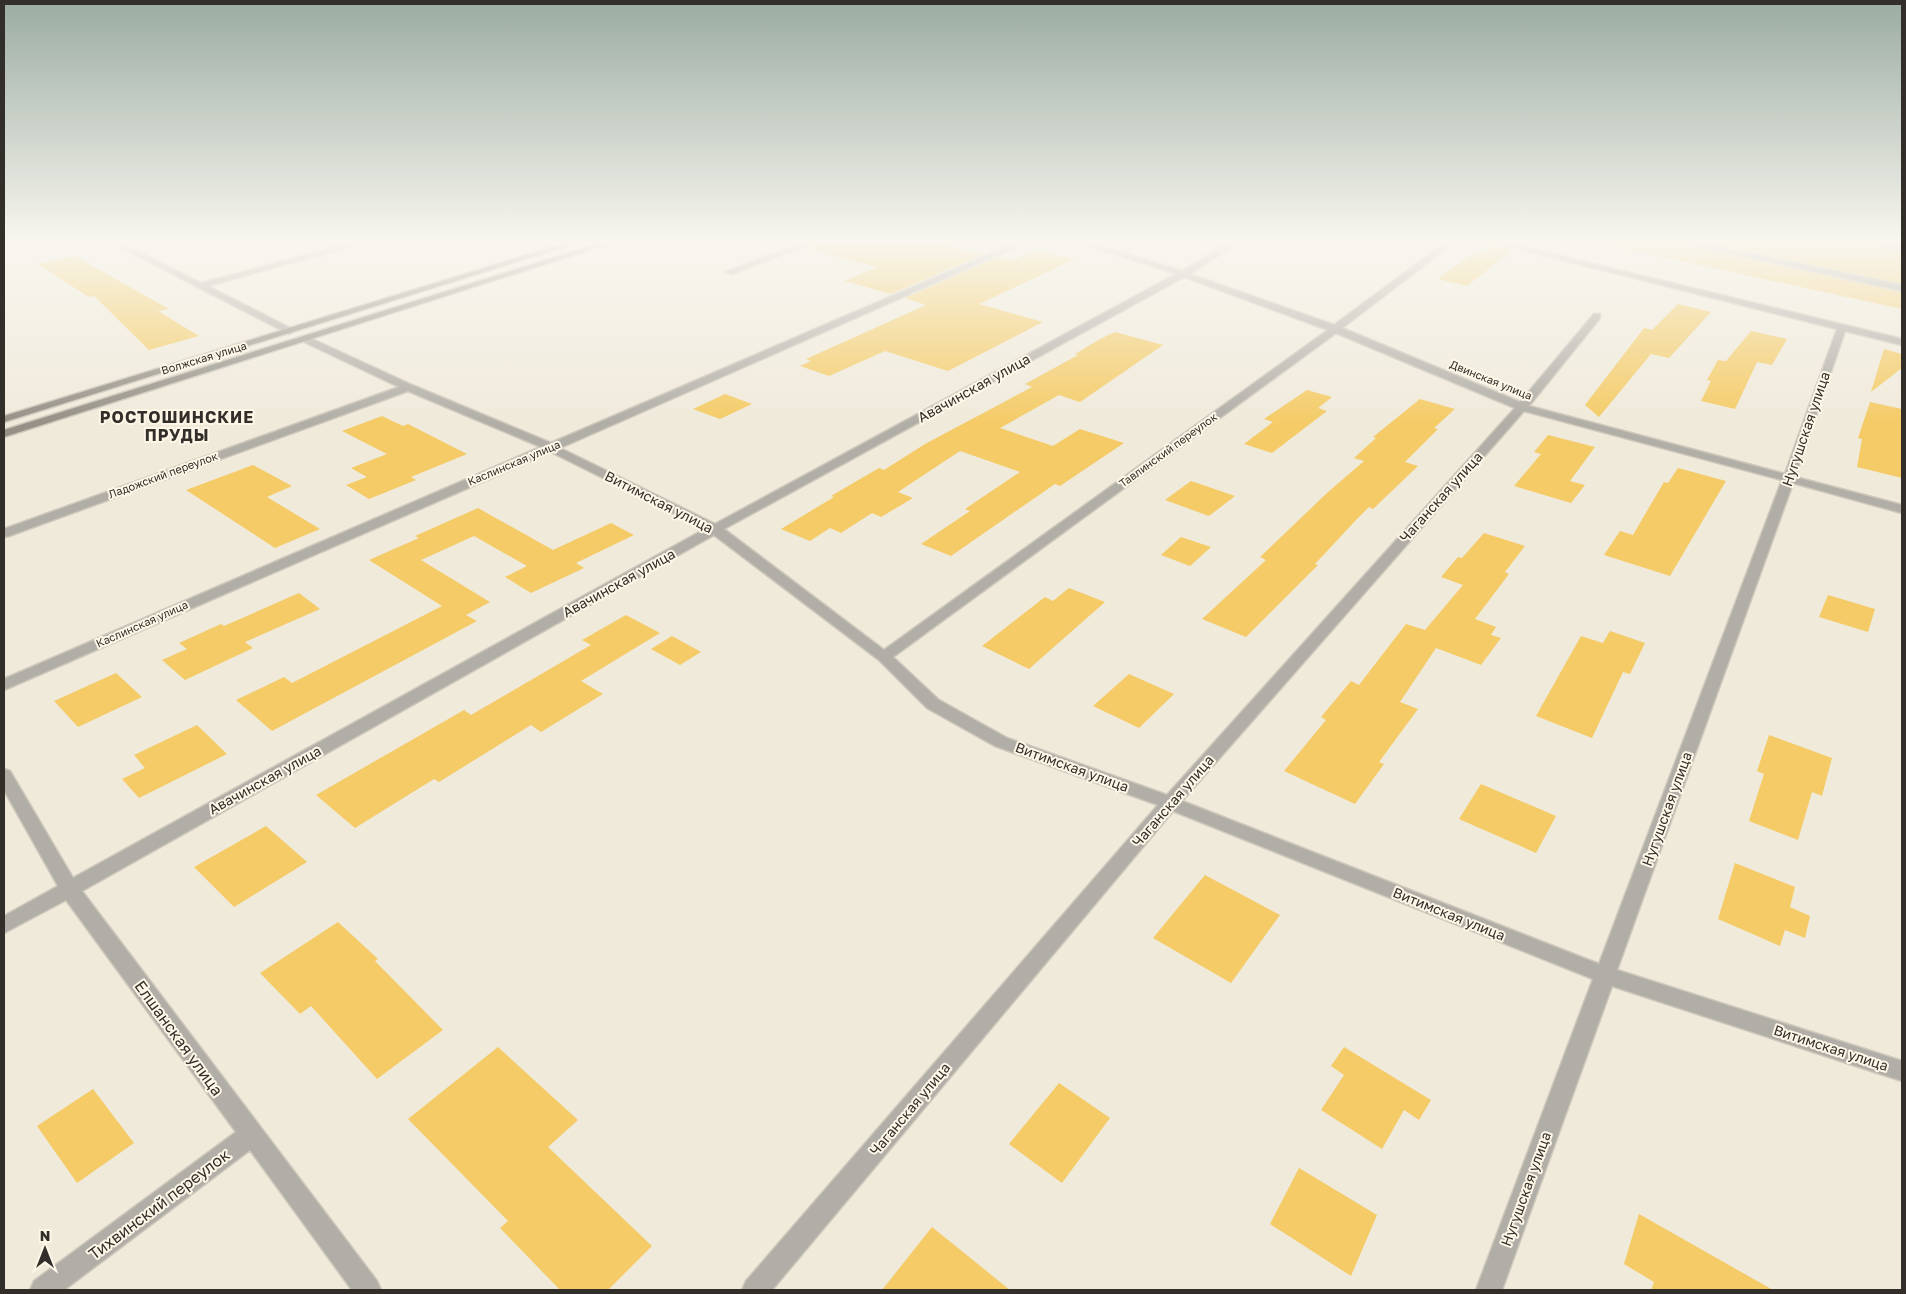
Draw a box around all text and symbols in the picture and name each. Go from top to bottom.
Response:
street label: Волжская улица [160,338,248,377]
street label: Авачинская улица [915,350,1033,426]
street label: Двинская улица [1448,357,1534,402]
street label: Нугушская улица [1778,369,1833,488]
district label: РОСТОШИНСКИЕ ПРУДЫ [100,407,254,445]
street label: Тавлинский переулок [1116,409,1220,489]
street label: Каслинская улица [466,437,562,488]
street label: Ладожский переулок [106,448,220,500]
street label: Чаганская улица [1396,448,1486,545]
street label: Витимская улица [602,467,716,536]
street label: Авачинская улица [560,545,678,621]
street label: Каслинская улица [94,597,190,650]
street label: Витимская улица [1013,738,1131,795]
street label: Авачинская улица [206,742,324,818]
street label: Нугушская улица [1638,749,1695,868]
street label: Чаганская улица [1128,751,1217,850]
street label: Витимская улица [1391,883,1508,944]
street label: Елшанская улица [130,976,228,1100]
street label: Витимская улица [1772,1021,1891,1074]
street label: Чаганская улица [866,1059,953,1159]
street label: Нугушская улица [1497,1129,1554,1248]
street label: Тихвинский переулок [84,1144,234,1264]
north arrow [20,1224,70,1274]
text: N [40,1227,50,1244]

